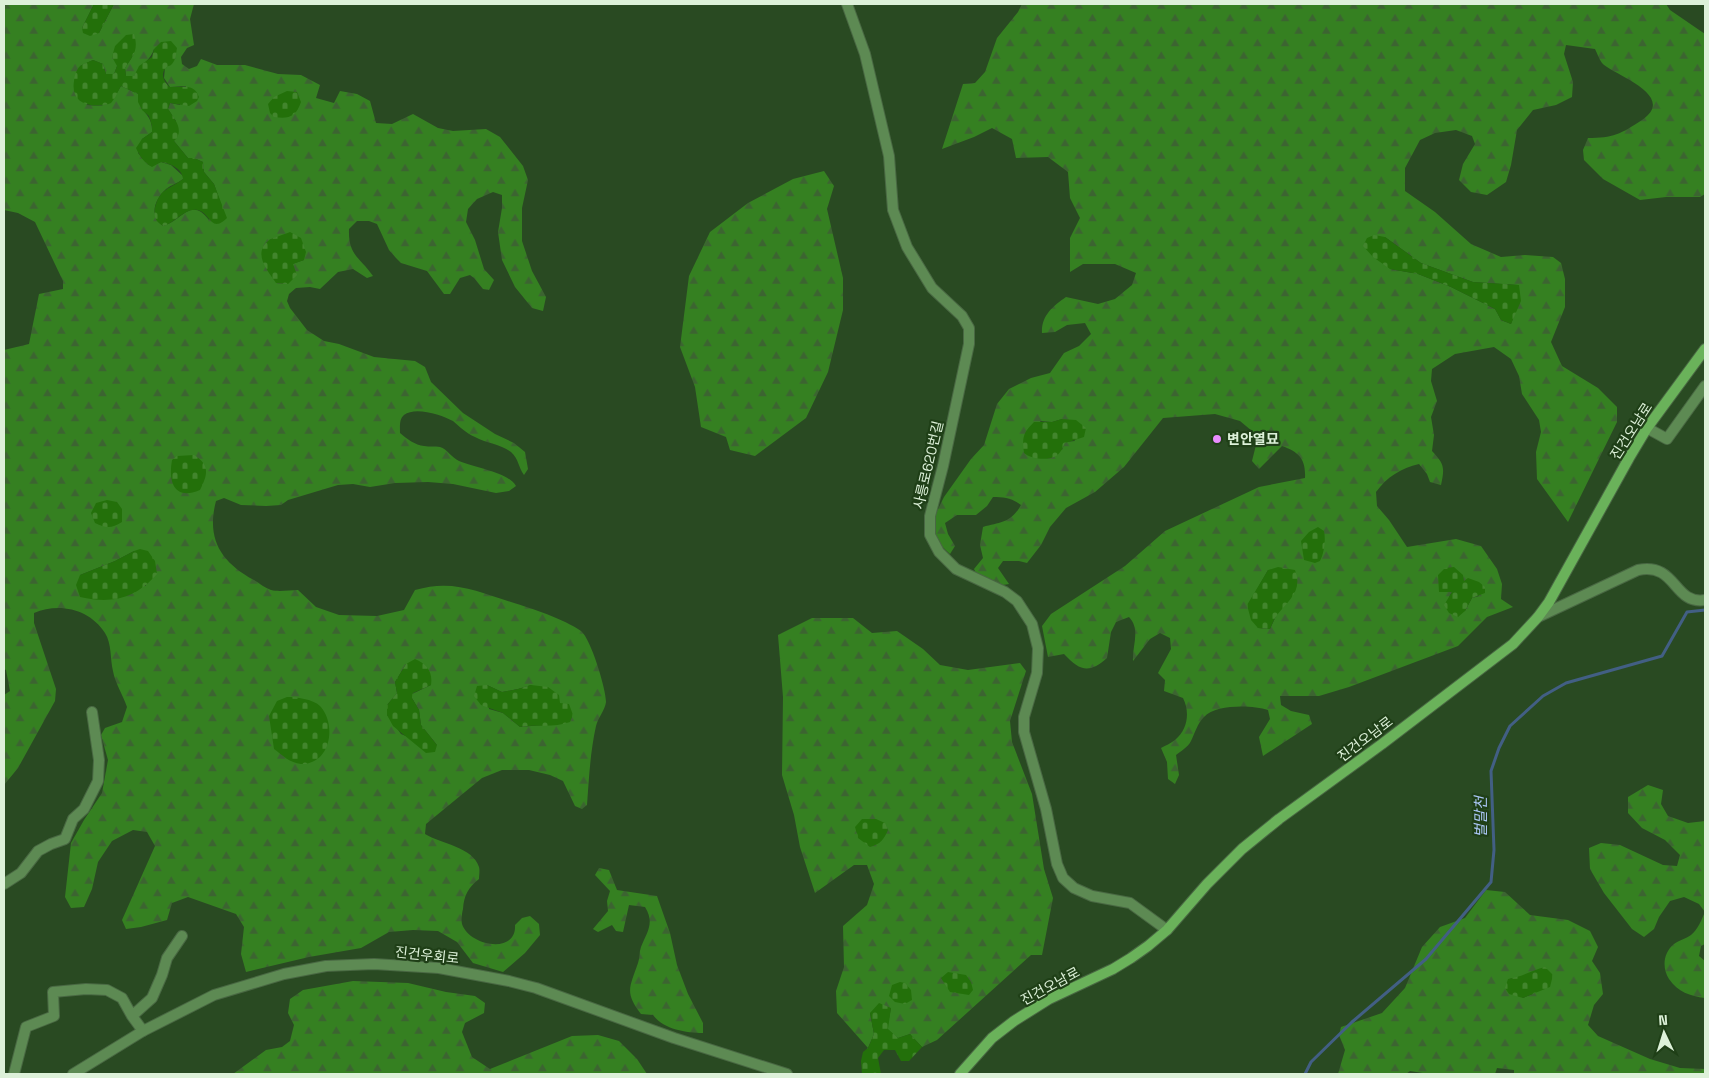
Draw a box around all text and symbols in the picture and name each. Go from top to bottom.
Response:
street label: 진건오남로 [1606,399,1656,463]
street label: 사릉로620번길 [909,419,947,511]
place label: 변안열묘 [1227,430,1279,448]
marker: 변안열묘 [1211,433,1223,445]
street label: 진건오남로 [1334,712,1396,766]
water label: 벌말천 [1471,794,1490,838]
street label: 진건우회로 [394,943,460,967]
street label: 진건오남로 [1017,963,1083,1009]
north arrow [1639,1008,1689,1058]
text: N [1658,1011,1668,1029]

